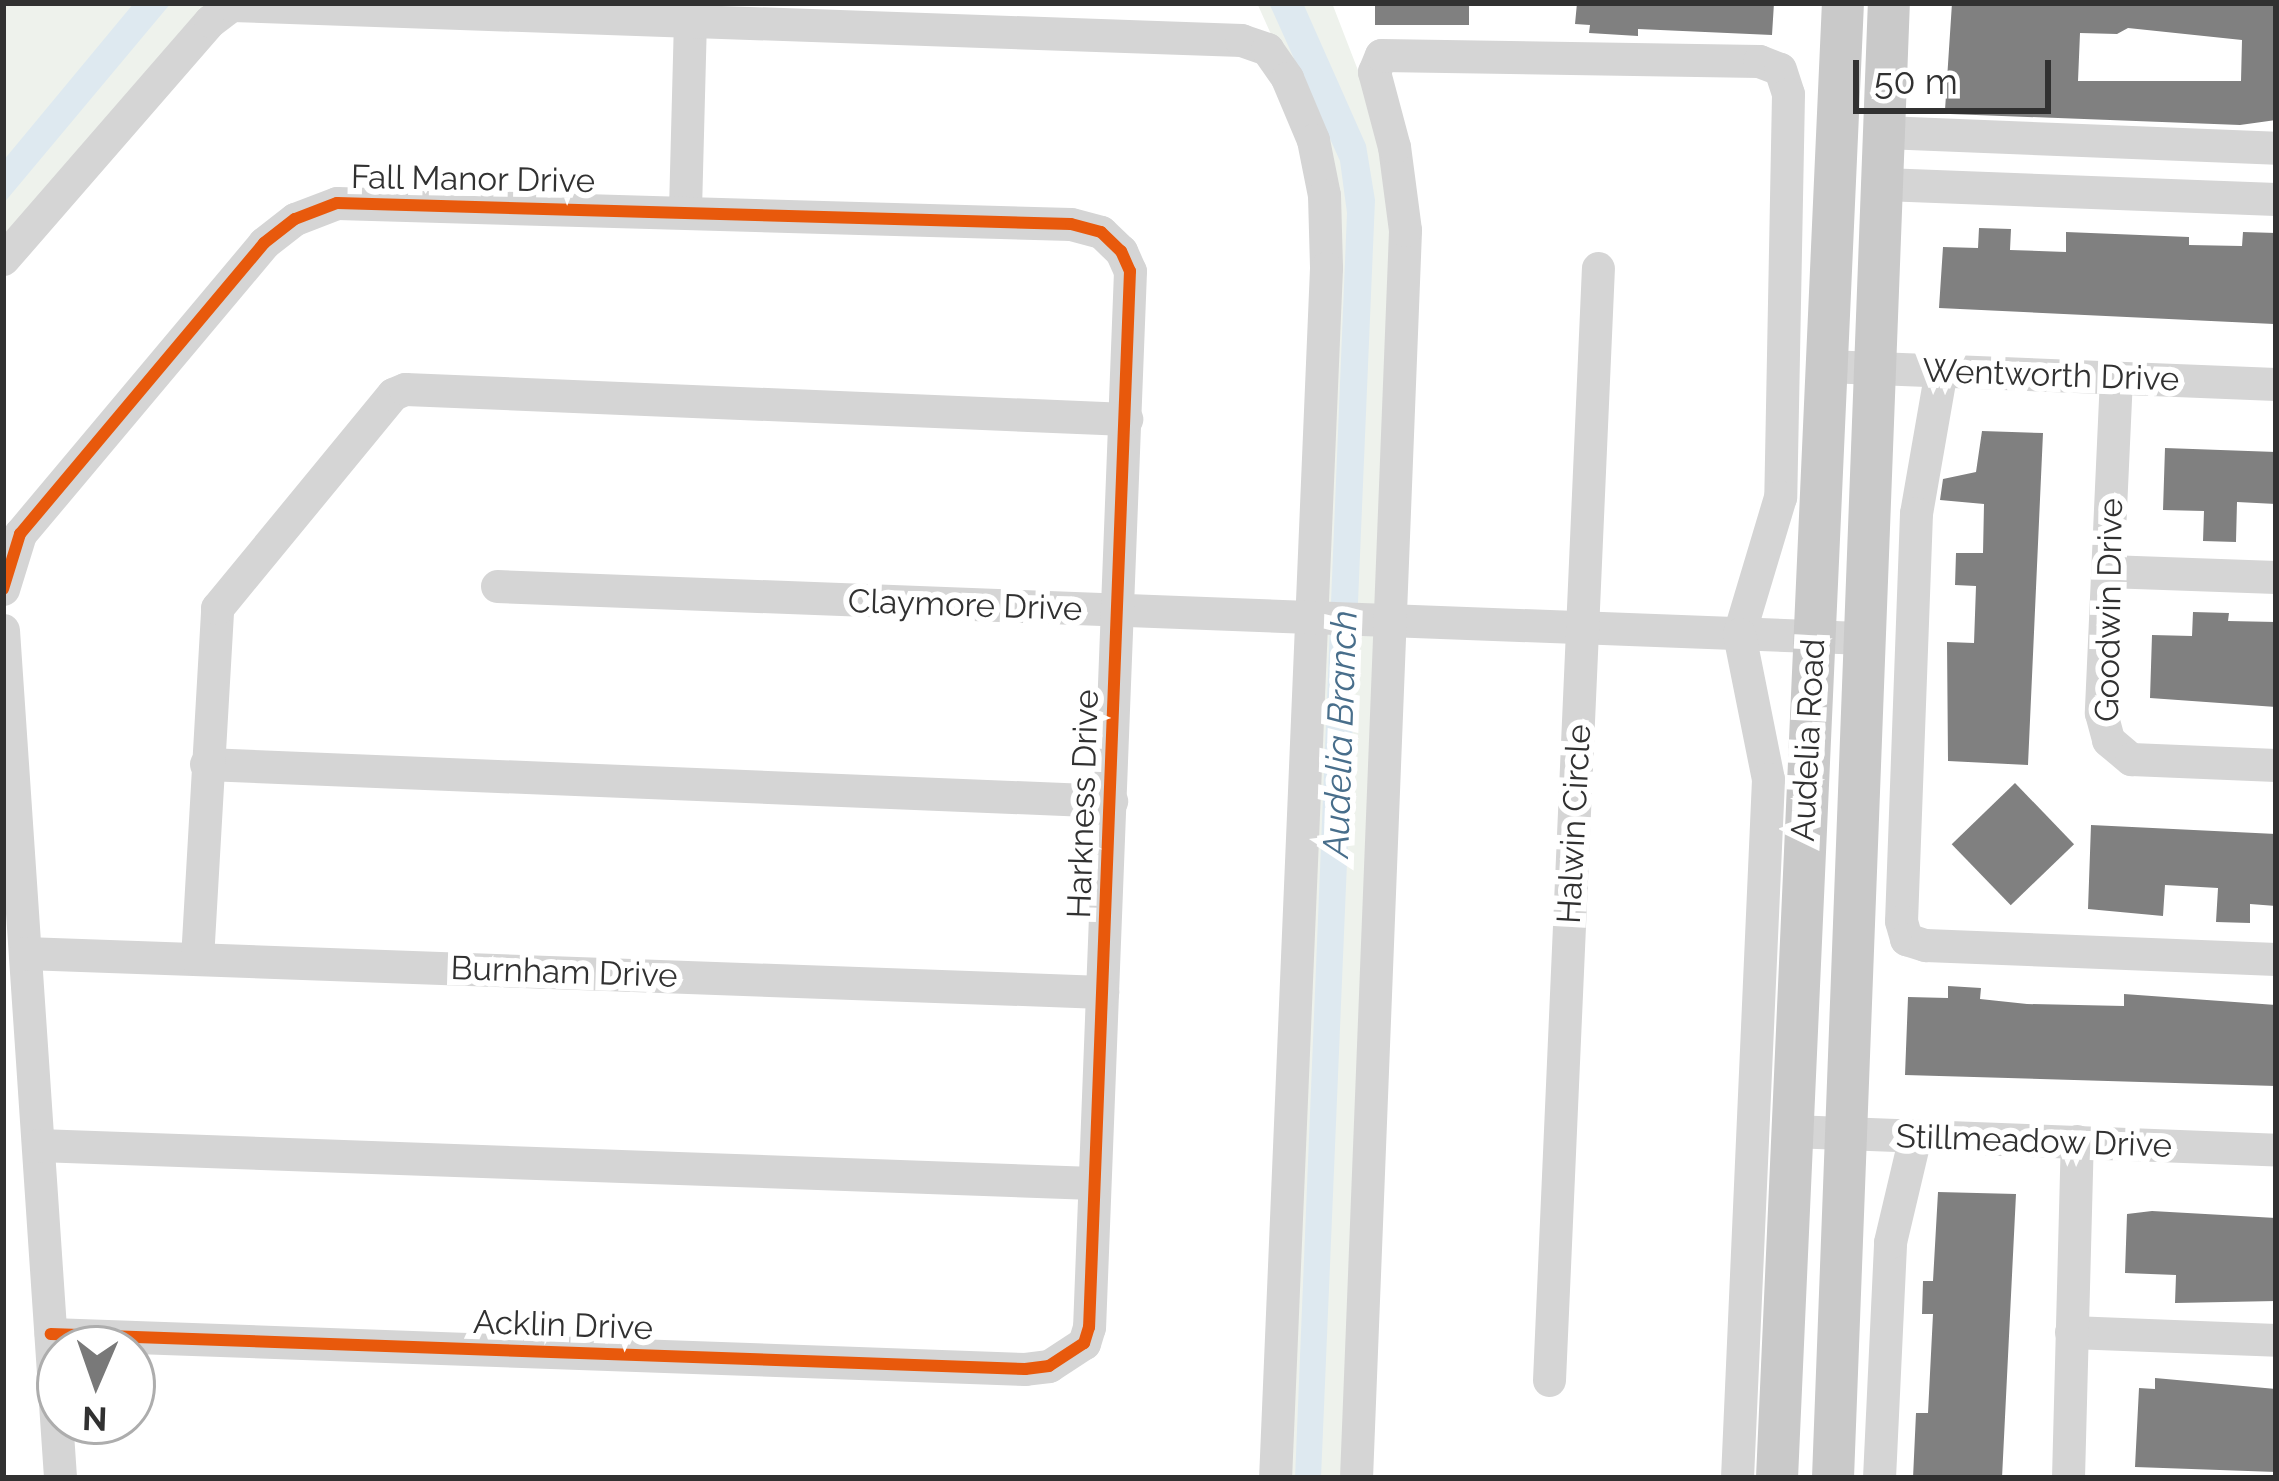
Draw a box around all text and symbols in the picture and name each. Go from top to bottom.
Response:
scale bar [1859,36,2057,110]
text: 50 m [1874,60,1958,102]
street label: Fall Manor Drive [350,157,596,201]
street label: Wentworth Drive [1922,351,2180,399]
street label: Goodwin Drive [2087,498,2131,722]
street label: Claymore Drive [847,581,1083,629]
water label: Audelia Branch [1314,610,1366,858]
street label: Audelia Road [1783,638,1833,842]
street label: Harkness Drive [1059,689,1107,919]
street label: Halwin Circle [1549,723,1599,925]
street label: Burnham Drive [450,948,678,996]
street label: Stillmeadow Drive [1895,1116,2173,1166]
street label: Acklin Drive [472,1302,654,1348]
north arrow [36,1325,156,1445]
text: N [82,1399,108,1438]

